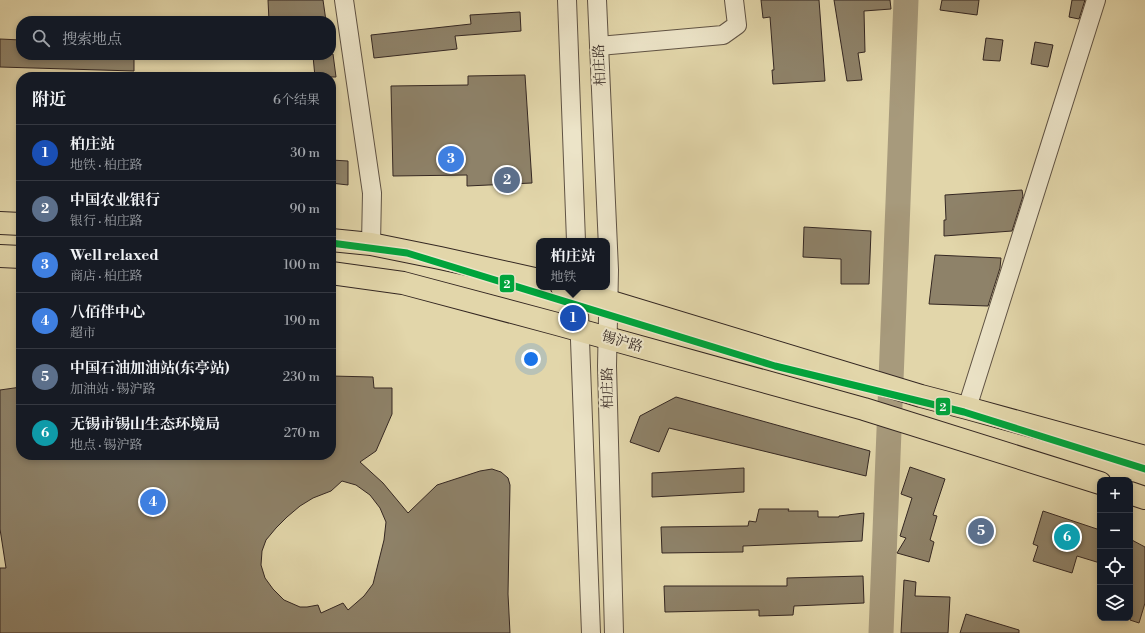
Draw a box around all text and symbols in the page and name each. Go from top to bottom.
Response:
search box [16,16,336,60]
icon: search [30,27,52,49]
text: 搜索地点 [62,30,122,49]
street label: 柏庄路 [590,44,610,86]
text: 附近 [32,89,66,111]
text: 6个结果 [273,92,320,108]
text: 柏庄站 [70,135,115,154]
pin: 3 [438,144,464,174]
text: 1 [42,145,48,161]
text: 30 m [290,145,320,161]
text: 地铁 · 柏庄路 [70,157,143,173]
pin: 2 [494,165,520,195]
text: 中国农业银行 [70,191,160,210]
text: 2 [41,201,49,217]
text: 90 m [289,201,320,217]
text: 银行 · 柏庄路 [70,213,143,229]
popup [536,238,610,290]
text: Well relaxed [70,246,159,265]
text: 柏庄站 [550,247,596,266]
text: 3 [41,257,49,273]
text: 100 m [284,257,320,273]
text: 商店 · 柏庄路 [70,268,143,284]
text: 地铁 [550,269,577,285]
line badge: 2 [499,274,515,293]
text: 2 [504,278,511,292]
text: 八佰伴中心 [70,303,145,322]
pin: 1 [560,303,586,333]
text: 4 [41,313,49,329]
text: 190 m [284,313,320,329]
text: 超市 [70,325,96,341]
street label: 锡沪路 [599,328,645,356]
your location [521,349,541,369]
text: 中国石油加油站(东亭站) [70,359,229,378]
street label: 柏庄路 [599,367,617,409]
text: 5 [41,369,49,385]
text: 230 m [283,369,320,385]
text: 加油站 · 锡沪路 [70,381,156,397]
line badge: 2 [935,397,951,416]
text: 2 [940,401,947,415]
text: 无锡市锡山生态环境局 [70,415,220,434]
text: 6 [41,425,49,441]
text: 270 m [284,425,320,441]
text: 地点 · 锡沪路 [70,437,143,453]
map controls [1097,477,1133,621]
button: + [1097,477,1133,513]
pin: 4 [140,487,166,517]
button: − [1097,513,1133,549]
pin: 5 [968,516,994,546]
pin: 6 [1054,522,1080,552]
button: locate [1097,549,1133,585]
button: layers [1097,585,1133,621]

